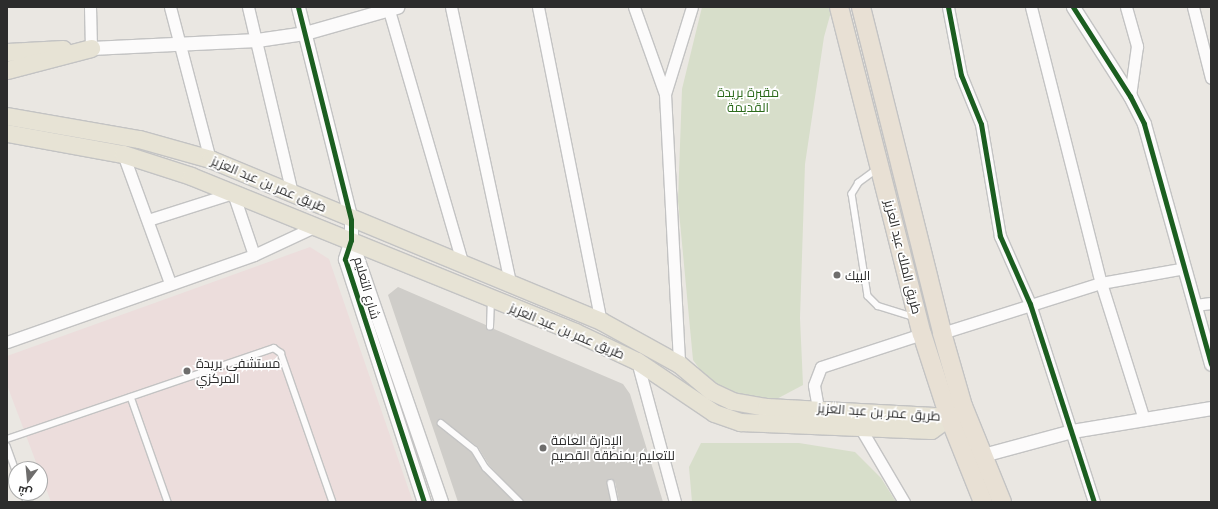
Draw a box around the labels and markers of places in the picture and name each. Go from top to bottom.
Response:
place label: البيك [845,267,870,283]
marker: البيك [832,270,842,280]
place label: مستشفى بريدة المركزي [196,356,280,387]
marker: مستشفى بريدة المركزي [181,365,193,377]
place label: الإدارة العامة للتعليم بمنطقة القصيم [551,433,675,464]
marker: الإدارة العامة للتعليم بمنطقة القصيم [538,443,548,453]

